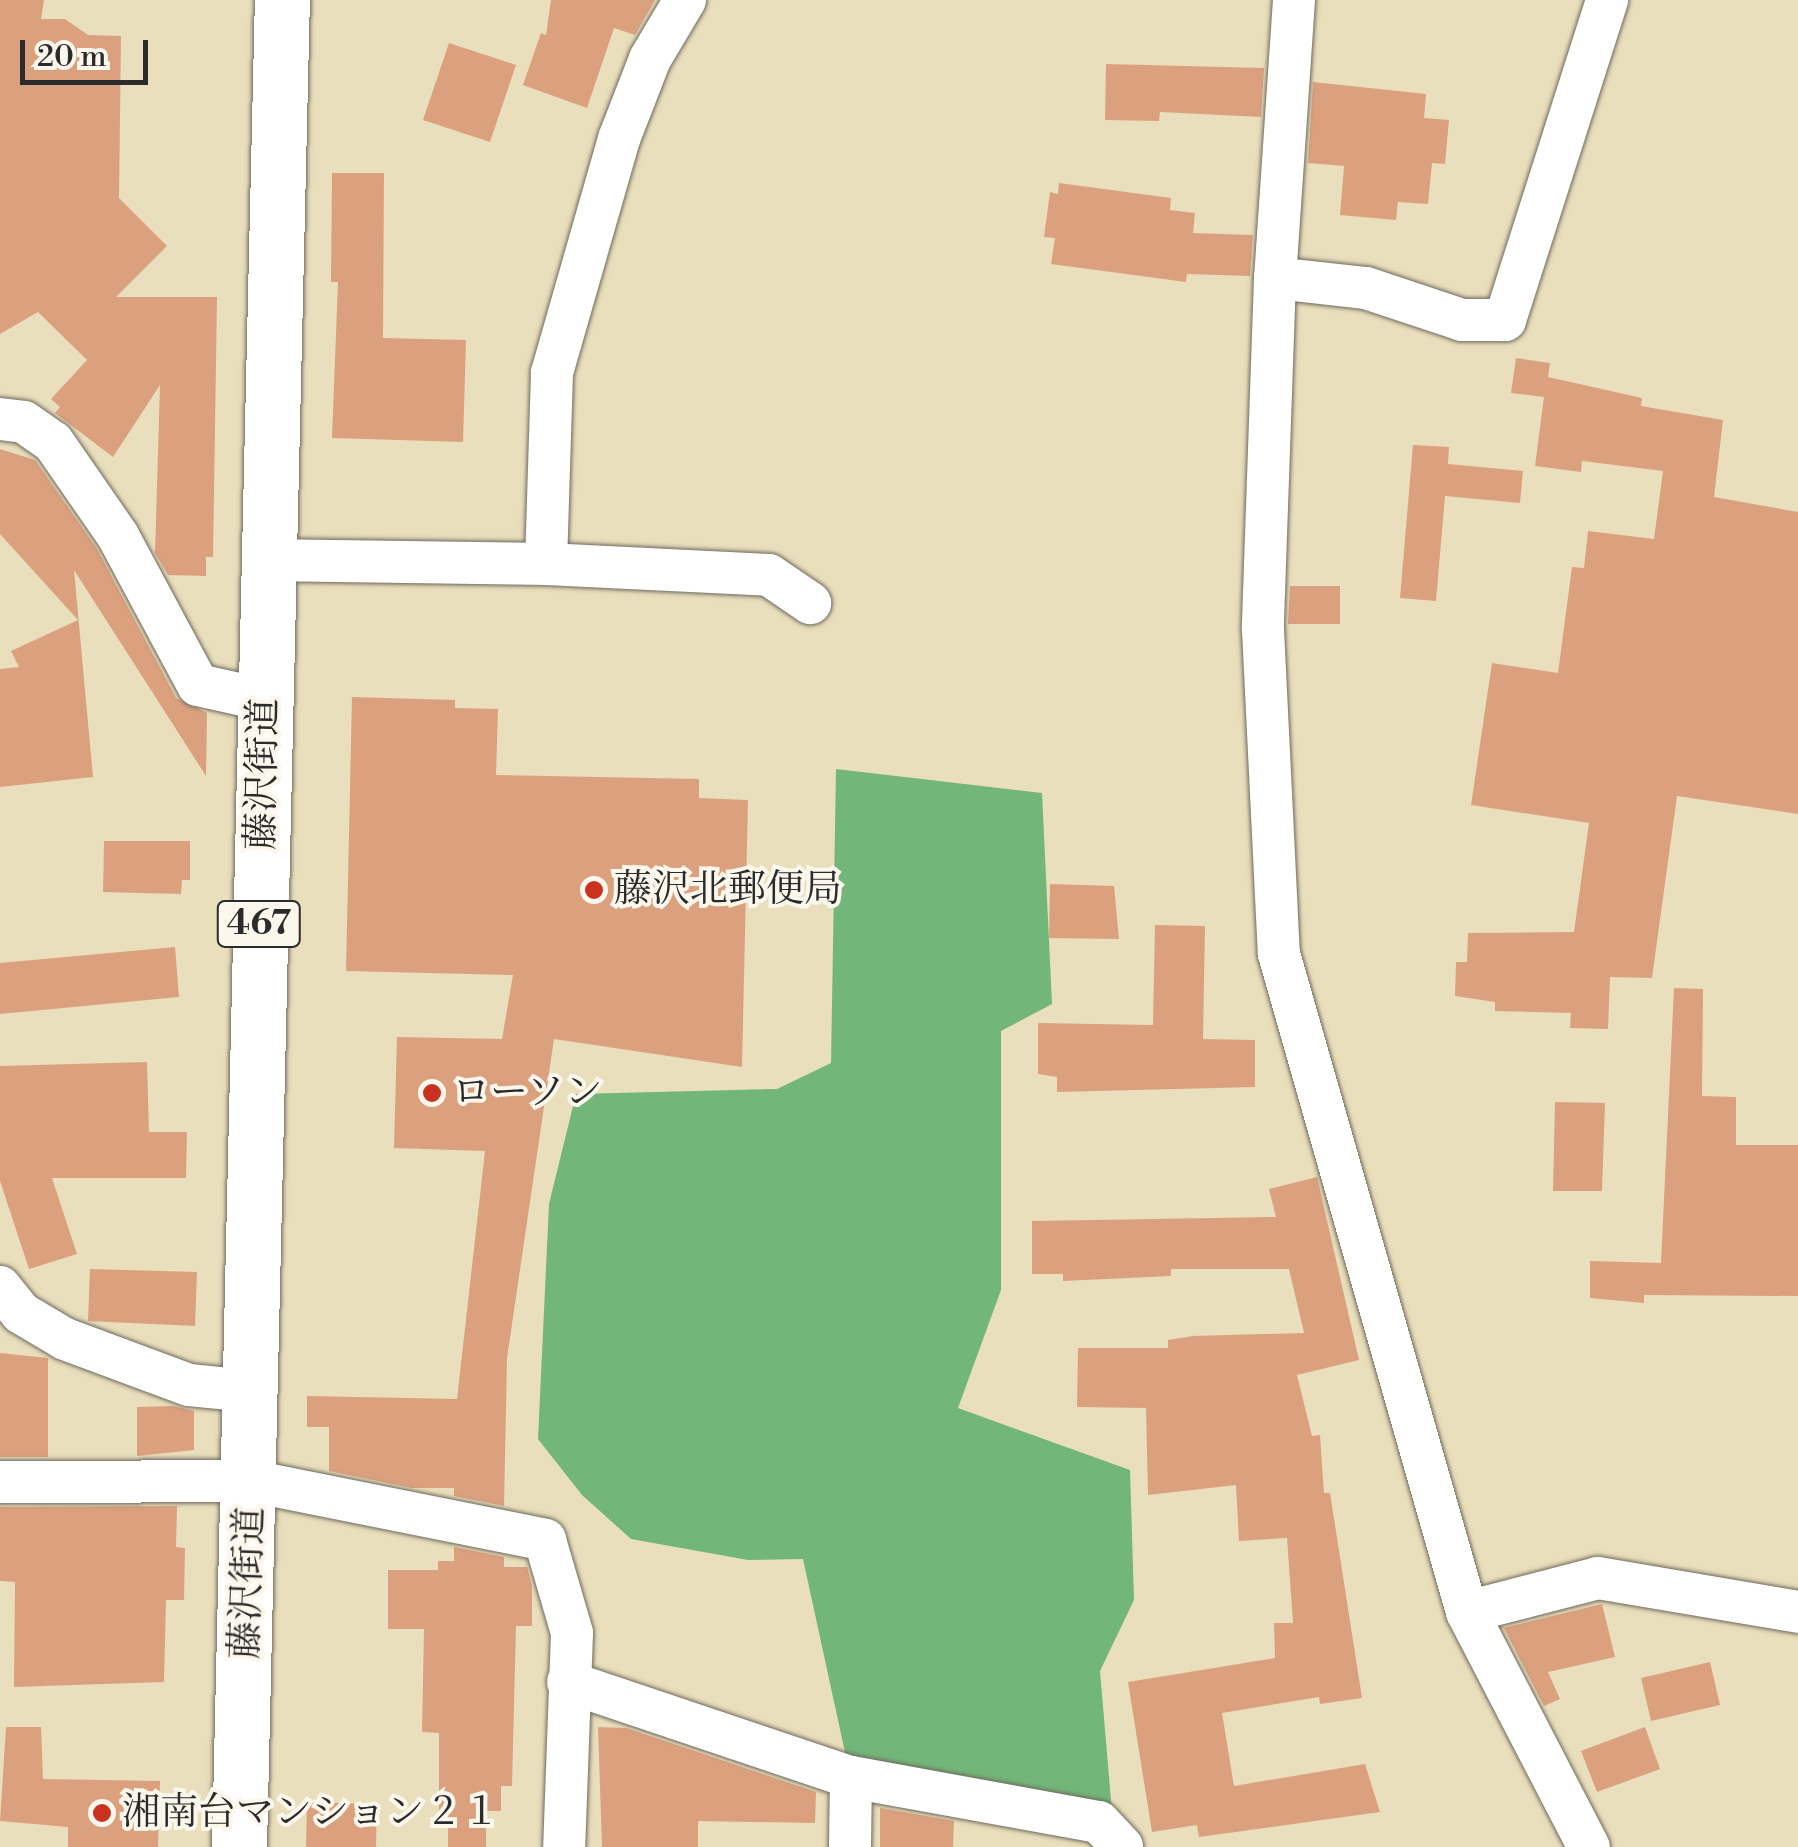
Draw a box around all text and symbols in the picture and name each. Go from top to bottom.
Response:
scale bar [25,20,152,82]
text: 20 m [37,38,106,76]
street label: 藤沢街道 [239,698,287,850]
place label: 藤沢北郵便局 [614,867,842,913]
marker: 藤沢北郵便局 [583,879,605,901]
road number: 467 [216,894,302,954]
place label: ローソン [452,1070,604,1116]
marker: ローソン [421,1082,443,1104]
street label: 藤沢街道 [223,1506,273,1660]
place label: 湘南台マンション２１ [122,1790,502,1836]
marker: 湘南台マンション２１ [91,1802,113,1824]

